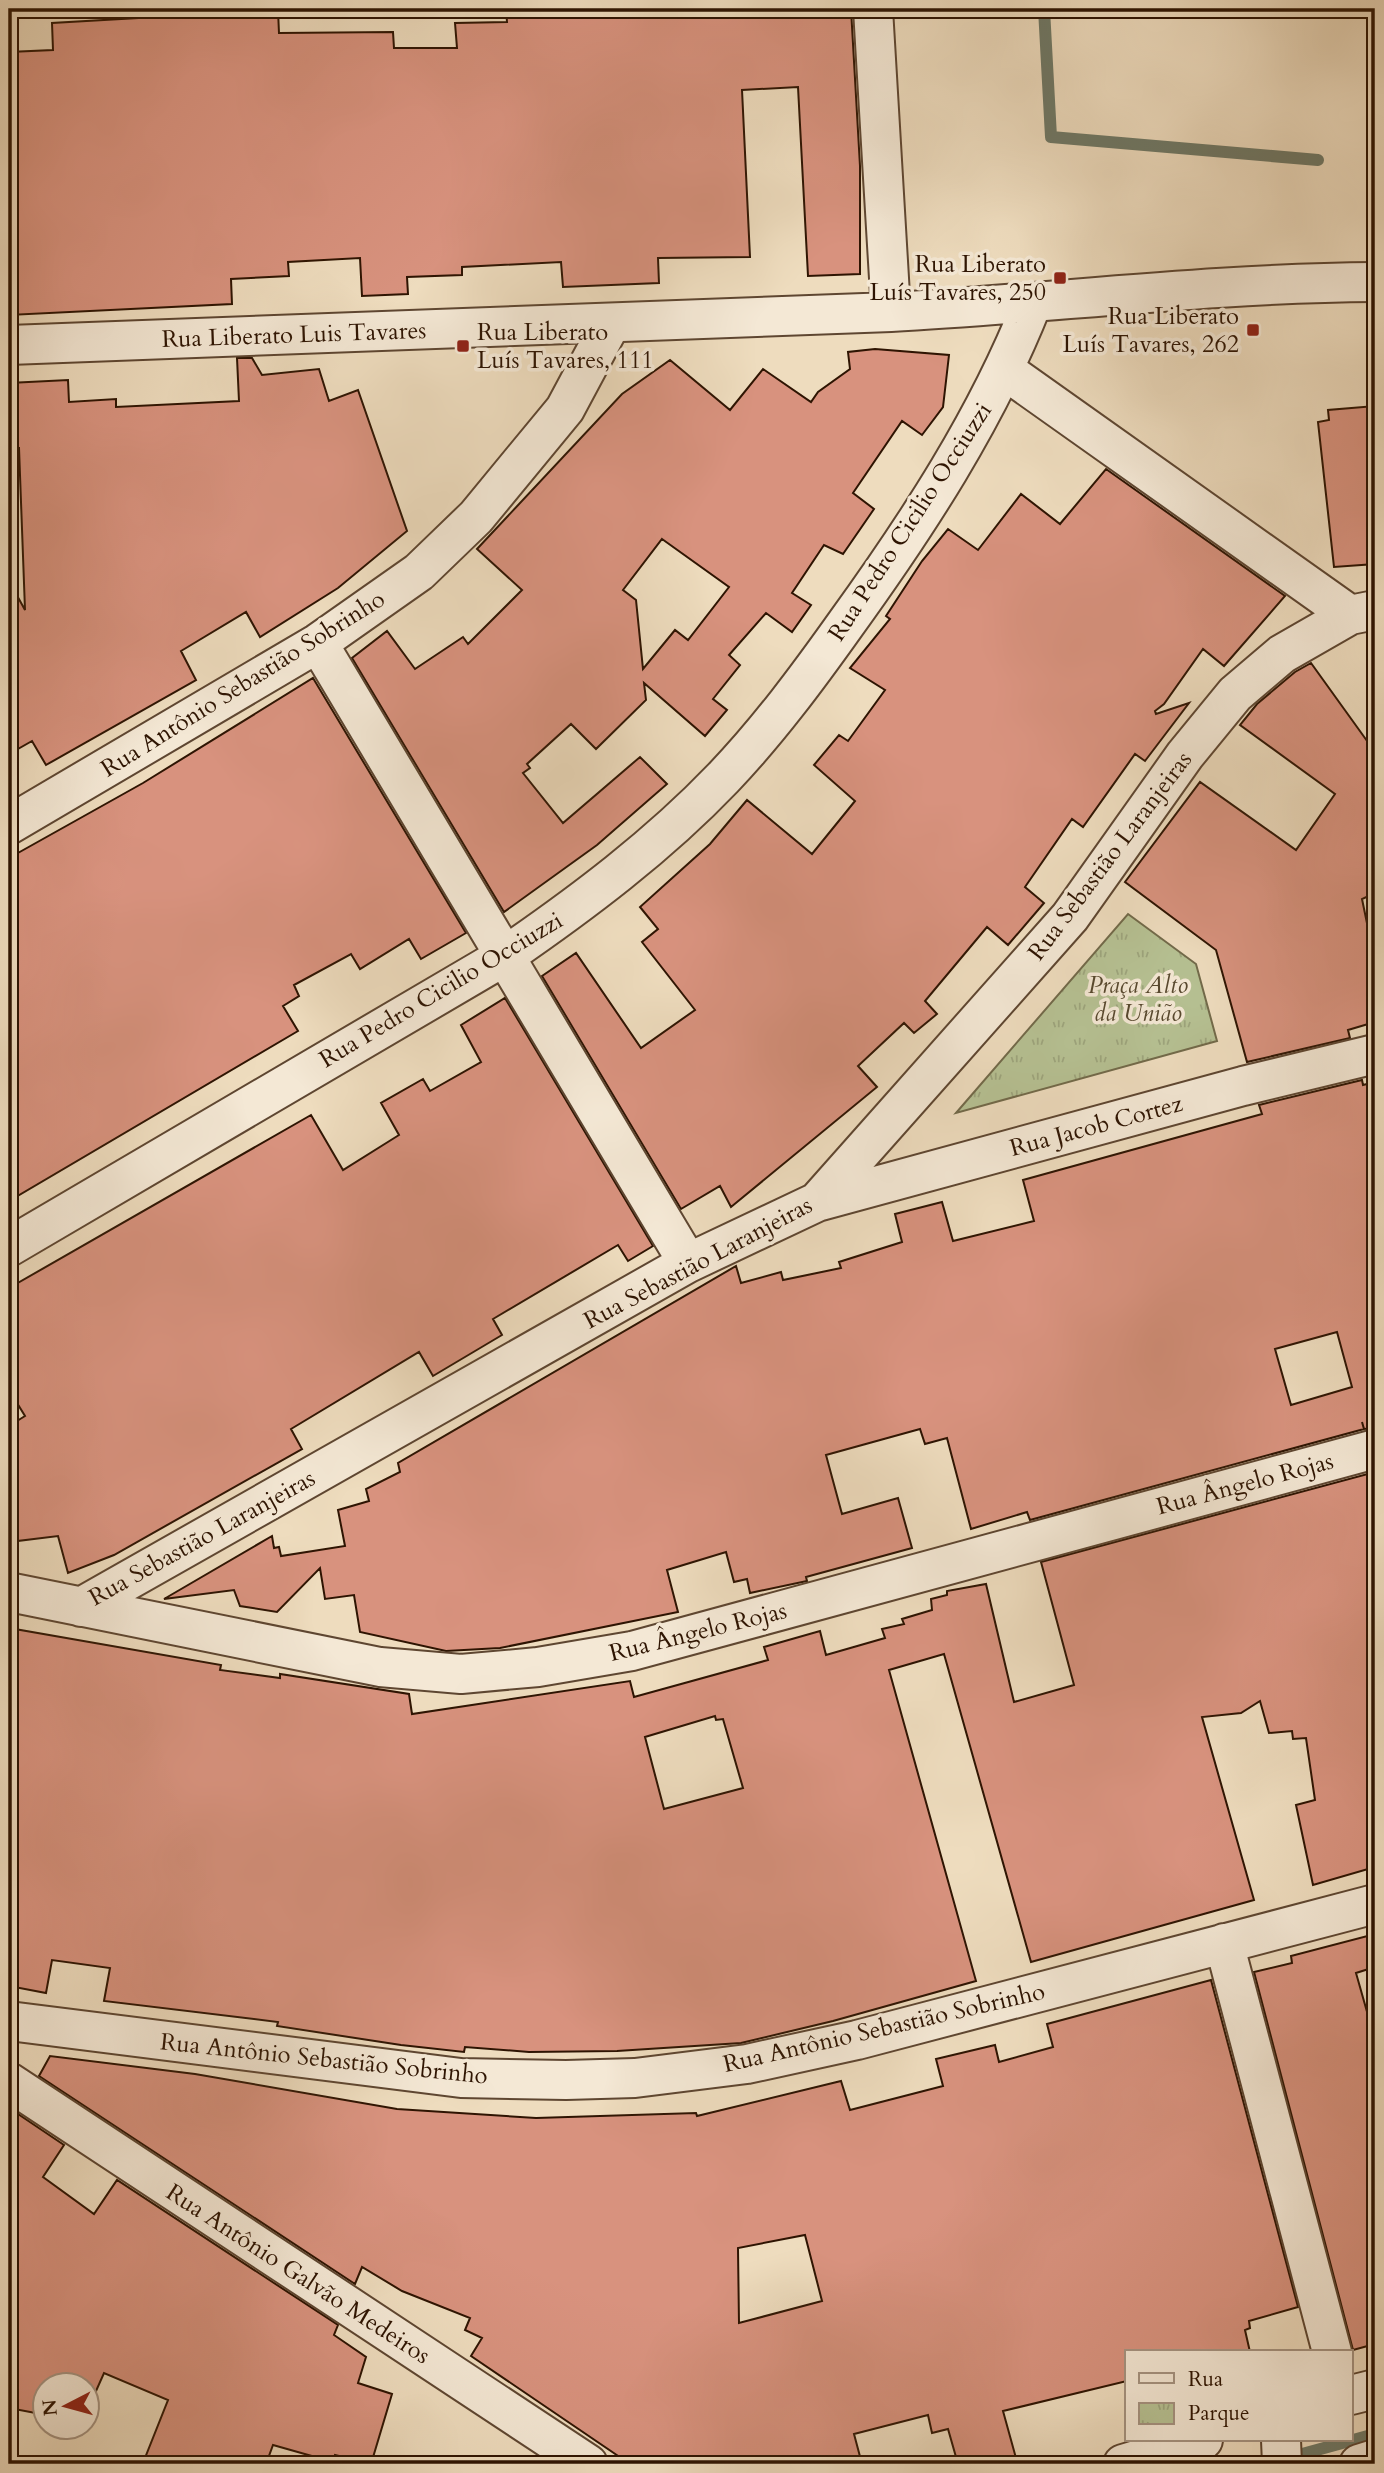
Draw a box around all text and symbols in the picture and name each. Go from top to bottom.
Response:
place label: Rua Liberato Luís Tavares, 250 [870,248,1046,309]
marker: Rua Liberato Luís Tavares, 250 [1052,270,1068,286]
place label: Rua Liberato Luís Tavares, 262 [1063,300,1239,361]
street label: Rua Liberato Luis Tavares [161,314,427,356]
place label: Rua Liberato Luís Tavares, 111 [477,316,654,377]
marker: Rua Liberato Luís Tavares, 262 [1245,322,1261,338]
marker: Rua Liberato Luís Tavares, 111 [455,338,471,354]
street label: Rua Pedro Cicilio Occiuzzi [820,396,1000,648]
street label: Rua Antônio Sebastião Sobrinho [95,583,391,785]
street label: Rua Sebastião Laranjeiras [1020,745,1200,967]
street label: Rua Pedro Cicilio Occiuzzi [313,904,569,1076]
park label: Praça Alto da União [1088,969,1188,1030]
street label: Rua Jacob Cortez [1006,1087,1186,1165]
street label: Rua Sebastião Laranjeiras [578,1189,818,1337]
street label: Rua Ângelo Rojas [1153,1445,1337,1523]
street label: Rua Sebastião Laranjeiras [83,1462,321,1614]
street label: Rua Ângelo Rojas [606,1594,790,1670]
street label: Rua Antônio Sebastião Sobrinho [720,1975,1048,2081]
street label: Rua Antônio Sebastião Sobrinho [159,2025,489,2093]
street label: Rua Antônio Galvão Medeiros [159,2176,437,2372]
legend [1125,2350,1352,2442]
text: Rua [1188,2365,1223,2394]
north arrow [32,2372,102,2442]
text: N [36,2398,64,2417]
text: Parque [1188,2399,1249,2428]

